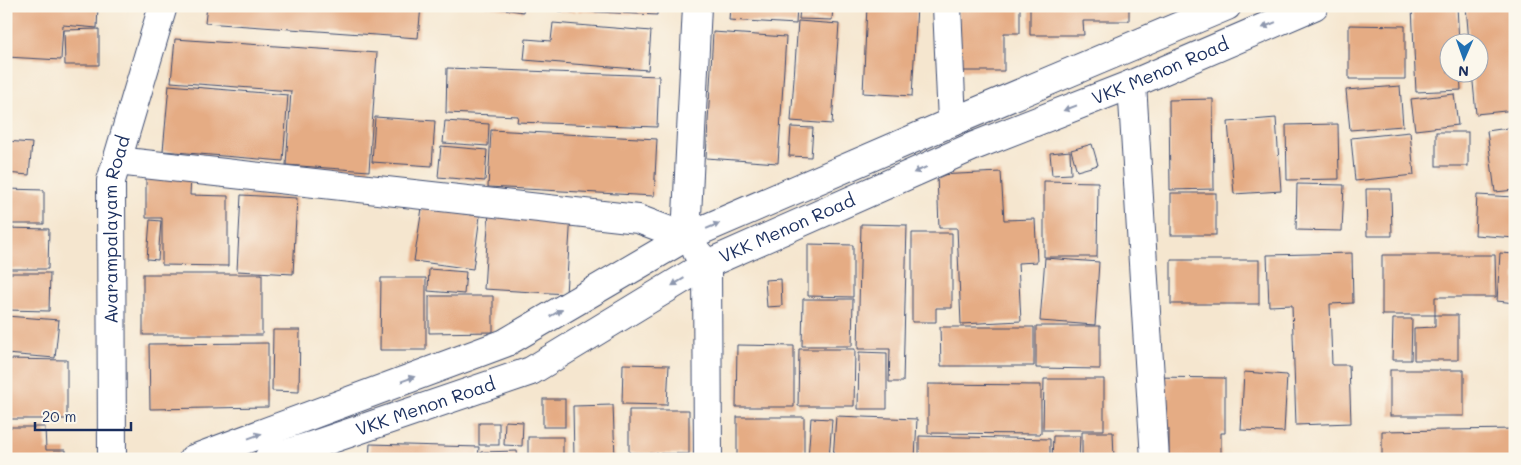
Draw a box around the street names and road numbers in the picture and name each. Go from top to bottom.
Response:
street label: VKK Menon Road [1088,31,1232,110]
street label: Avarampalayam Road [98,132,135,324]
street label: VKK Menon Road [715,187,858,268]
street label: VKK Menon Road [352,371,498,441]

